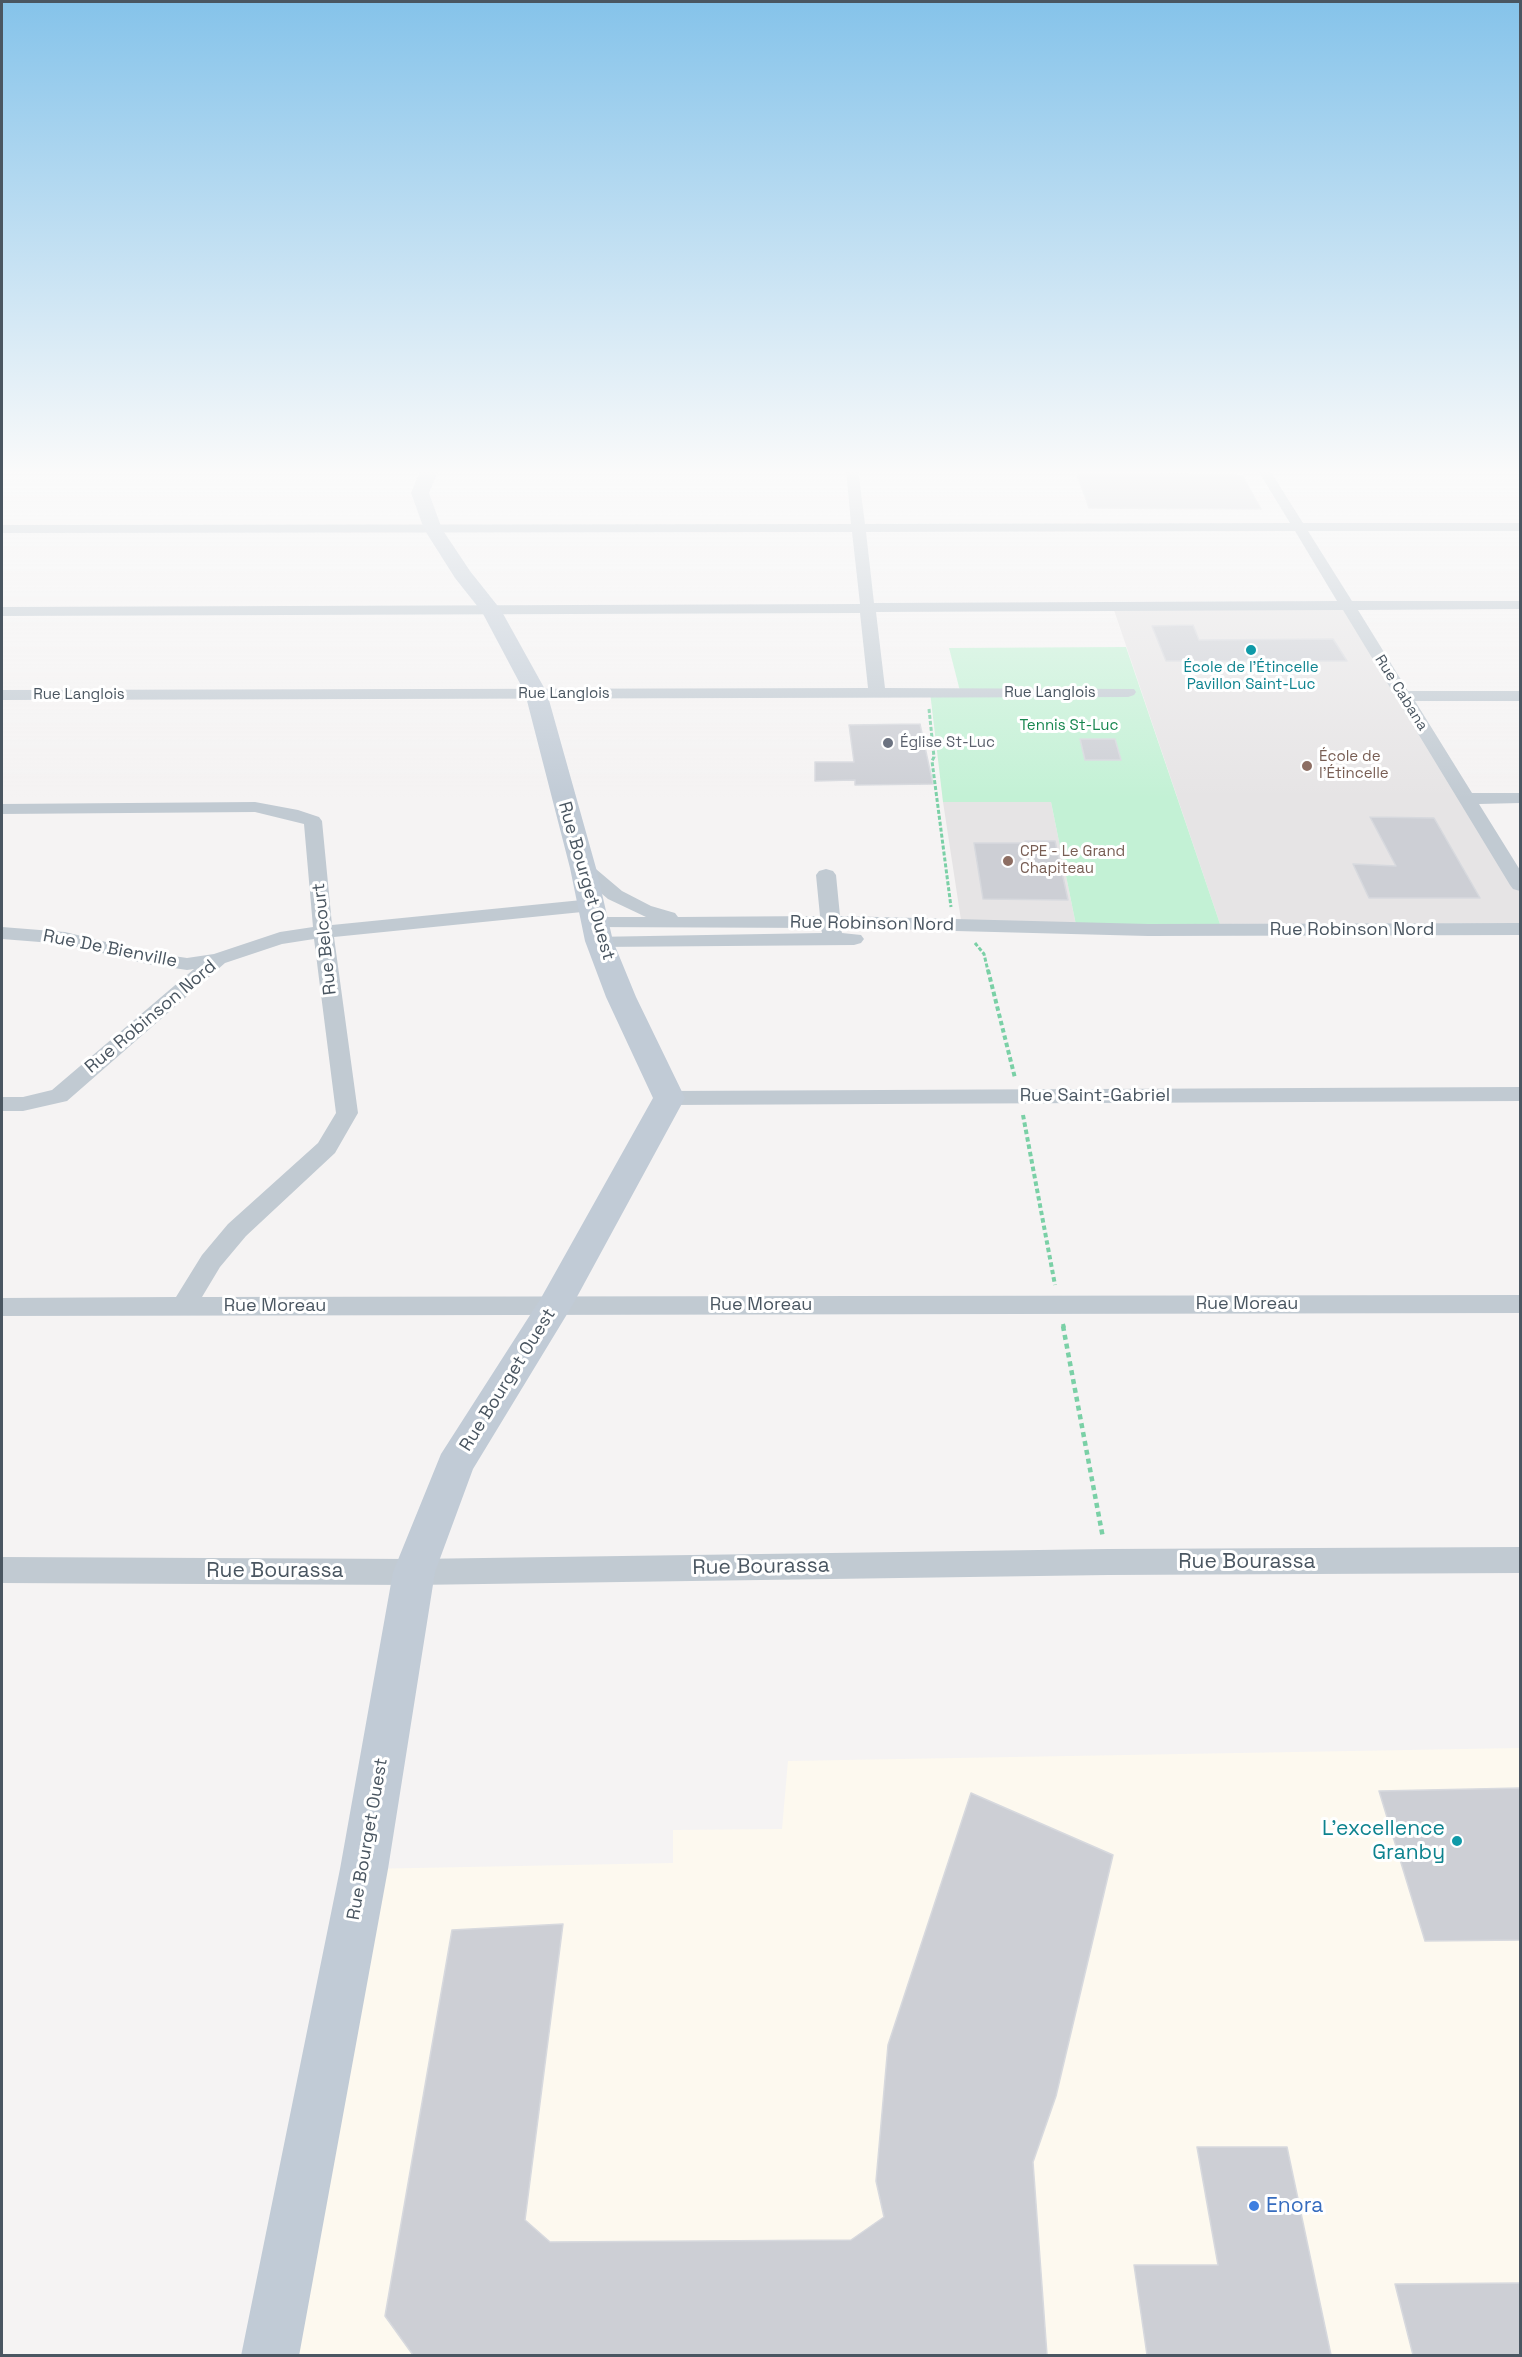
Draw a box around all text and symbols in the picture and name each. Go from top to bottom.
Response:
marker: École de l'Étincelle Pavillon Saint-Luc [1244,643,1258,657]
street label: Rue Cabana [1371,652,1431,734]
place label: École de l'Étincelle Pavillon Saint-Luc [1183,659,1319,694]
street label: Rue Langlois [1004,684,1096,702]
street label: Rue Langlois [518,685,610,703]
street label: Rue Langlois [33,686,125,704]
park label: Tennis St-Luc [1020,717,1118,735]
place label: Église St-Luc [900,734,995,752]
marker: Église St-Luc [881,736,895,750]
place label: École de l'Étincelle [1319,748,1389,783]
marker: École de l'Étincelle [1300,759,1314,773]
street label: Rue Bourget Ouest [553,799,619,963]
place label: CPE - Le Grand Chapiteau [1020,843,1125,878]
marker: CPE - Le Grand Chapiteau [1001,854,1015,868]
street label: Rue Belcourt [308,882,342,996]
street label: Rue Robinson Nord [790,912,954,936]
street label: Rue Robinson Nord [1270,919,1434,941]
street label: Rue De Bienville [41,925,179,973]
street label: Rue Robinson Nord [81,956,221,1078]
street label: Rue Saint-Gabriel [1020,1085,1170,1107]
street label: Rue Moreau [1196,1293,1298,1315]
street label: Rue Moreau [710,1294,812,1316]
street label: Rue Moreau [224,1295,326,1317]
street label: Rue Bourget Ouest [455,1305,561,1455]
street label: Rue Bourassa [1178,1549,1316,1575]
street label: Rue Bourassa [692,1553,830,1581]
street label: Rue Bourassa [206,1558,344,1584]
street label: Rue Bourget Ouest [343,1756,393,1922]
place label: L'excellence Granby [1322,1816,1445,1866]
marker: L'excellence Granby [1450,1834,1464,1848]
place label: Enora [1266,2193,1323,2219]
marker: Enora [1247,2199,1261,2213]

